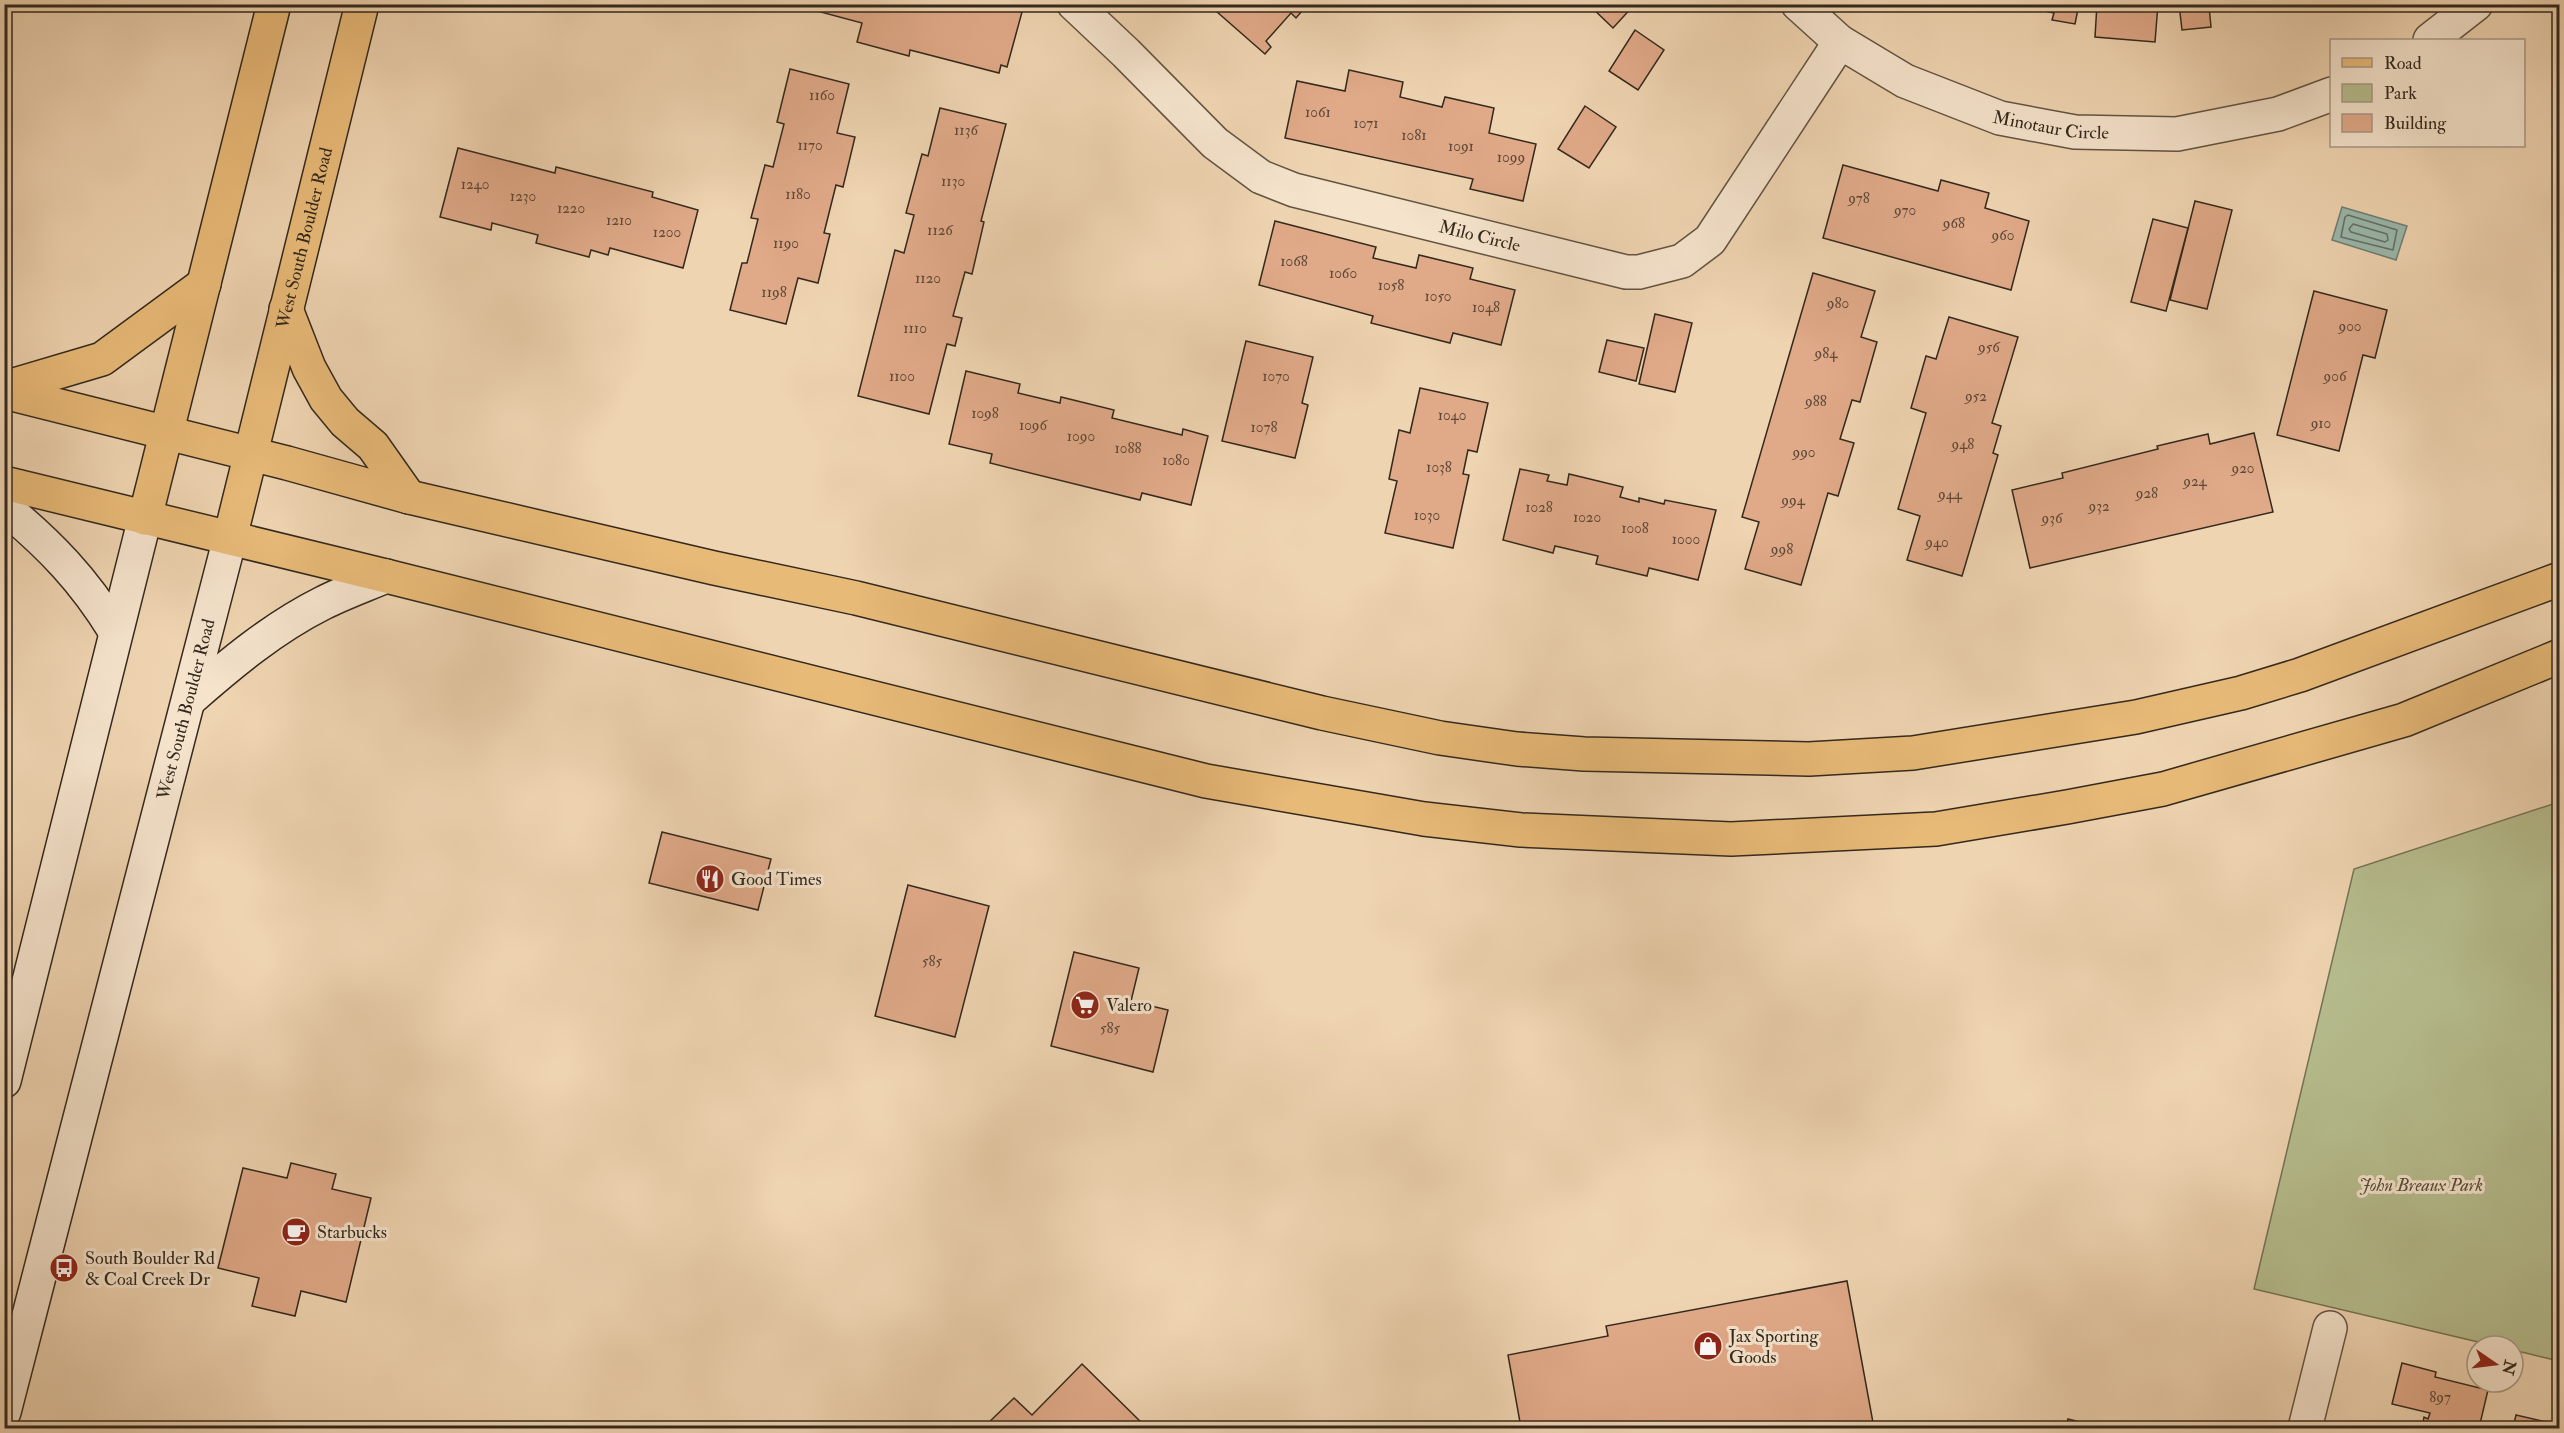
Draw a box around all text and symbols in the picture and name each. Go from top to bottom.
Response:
legend [2330,39,2525,147]
text: Road [2384,52,2422,75]
text: Park [2384,82,2417,105]
house number: 1160 [809,86,835,105]
house number: 1061 [1305,103,1331,122]
street label: Minotaur Circle [1991,106,2110,145]
text: Building [2384,112,2447,135]
house number: 1071 [1353,114,1379,133]
house number: 1136 [954,121,979,140]
house number: 1081 [1401,126,1427,145]
house number: 1170 [797,136,823,155]
house number: 1091 [1448,137,1474,156]
street label: West South Boulder Road [271,145,338,332]
house number: 1099 [1497,148,1525,167]
house number: 1130 [941,172,965,191]
house number: 1240 [461,175,489,194]
house number: 1180 [785,185,811,204]
house number: 1230 [510,187,536,206]
house number: 978 [1847,189,1870,208]
house number: 1220 [557,199,585,218]
house number: 970 [1893,201,1916,220]
house number: 1210 [606,211,632,230]
house number: 968 [1942,214,1965,233]
street label: Milo Circle [1437,215,1523,258]
house number: 1126 [927,221,954,240]
house number: 1200 [653,223,681,242]
house number: 960 [1991,226,2014,245]
house number: 1190 [773,234,799,253]
house number: 1068 [1280,252,1308,271]
house number: 1060 [1329,264,1357,283]
house number: 1120 [915,269,941,288]
house number: 1058 [1378,276,1404,295]
house number: 1198 [761,283,787,302]
house number: 1050 [1424,287,1452,306]
house number: 980 [1826,294,1849,313]
house number: 1048 [1472,298,1500,317]
house number: 900 [2337,317,2362,336]
house number: 1110 [903,319,927,338]
house number: 956 [1977,338,2001,357]
house number: 984 [1814,344,1838,363]
house number: 1100 [889,367,915,386]
house number: 1070 [1262,367,1290,386]
house number: 906 [2323,367,2348,386]
house number: 952 [1964,387,1987,406]
house number: 988 [1804,392,1827,411]
house number: 1098 [971,404,999,423]
house number: 1040 [1438,406,1466,425]
house number: 910 [2310,414,2331,433]
house number: 1096 [1019,416,1049,435]
house number: 1078 [1251,418,1277,437]
house number: 1090 [1067,427,1095,446]
house number: 948 [1951,435,1974,454]
house number: 1088 [1114,439,1142,458]
house number: 990 [1791,443,1816,462]
house number: 1080 [1162,451,1190,470]
house number: 1038 [1426,458,1452,477]
house number: 920 [2231,459,2254,478]
house number: 924 [2182,472,2208,491]
house number: 928 [2135,484,2158,503]
house number: 944 [1937,485,1963,504]
house number: 994 [1780,491,1806,510]
house number: 932 [2087,497,2110,516]
house number: 1028 [1525,498,1553,517]
house number: 1030 [1414,506,1440,525]
house number: 1020 [1573,508,1601,527]
house number: 936 [2041,509,2064,528]
house number: 1008 [1621,519,1649,538]
house number: 1000 [1672,530,1700,549]
house number: 940 [1924,533,1949,552]
house number: 998 [1770,540,1793,559]
street label: West South Boulder Road [152,616,221,803]
restaurant icon: Good Times [694,863,726,895]
place label: Good Times [731,868,822,891]
house number: 585 [922,952,943,971]
supermarket icon: Valero [1069,989,1101,1021]
place label: Valero [1106,994,1152,1017]
house number: 585 [1100,1019,1121,1038]
park label: John Breaux Park [2359,1174,2483,1197]
cafe icon: Starbucks [280,1216,312,1248]
place label: Starbucks [317,1221,387,1244]
place label: South Boulder Rd & Coal Creek Dr [85,1247,215,1291]
bus stop icon: South Boulder Rd & Coal Creek Dr [48,1252,80,1284]
place label: Jax Sporting Goods [1728,1325,1819,1369]
shop icon: Jax Sporting Goods [1692,1330,1724,1362]
north arrow [2465,1334,2525,1394]
text: N [2497,1357,2520,1377]
house number: 897 [2429,1388,2451,1407]

